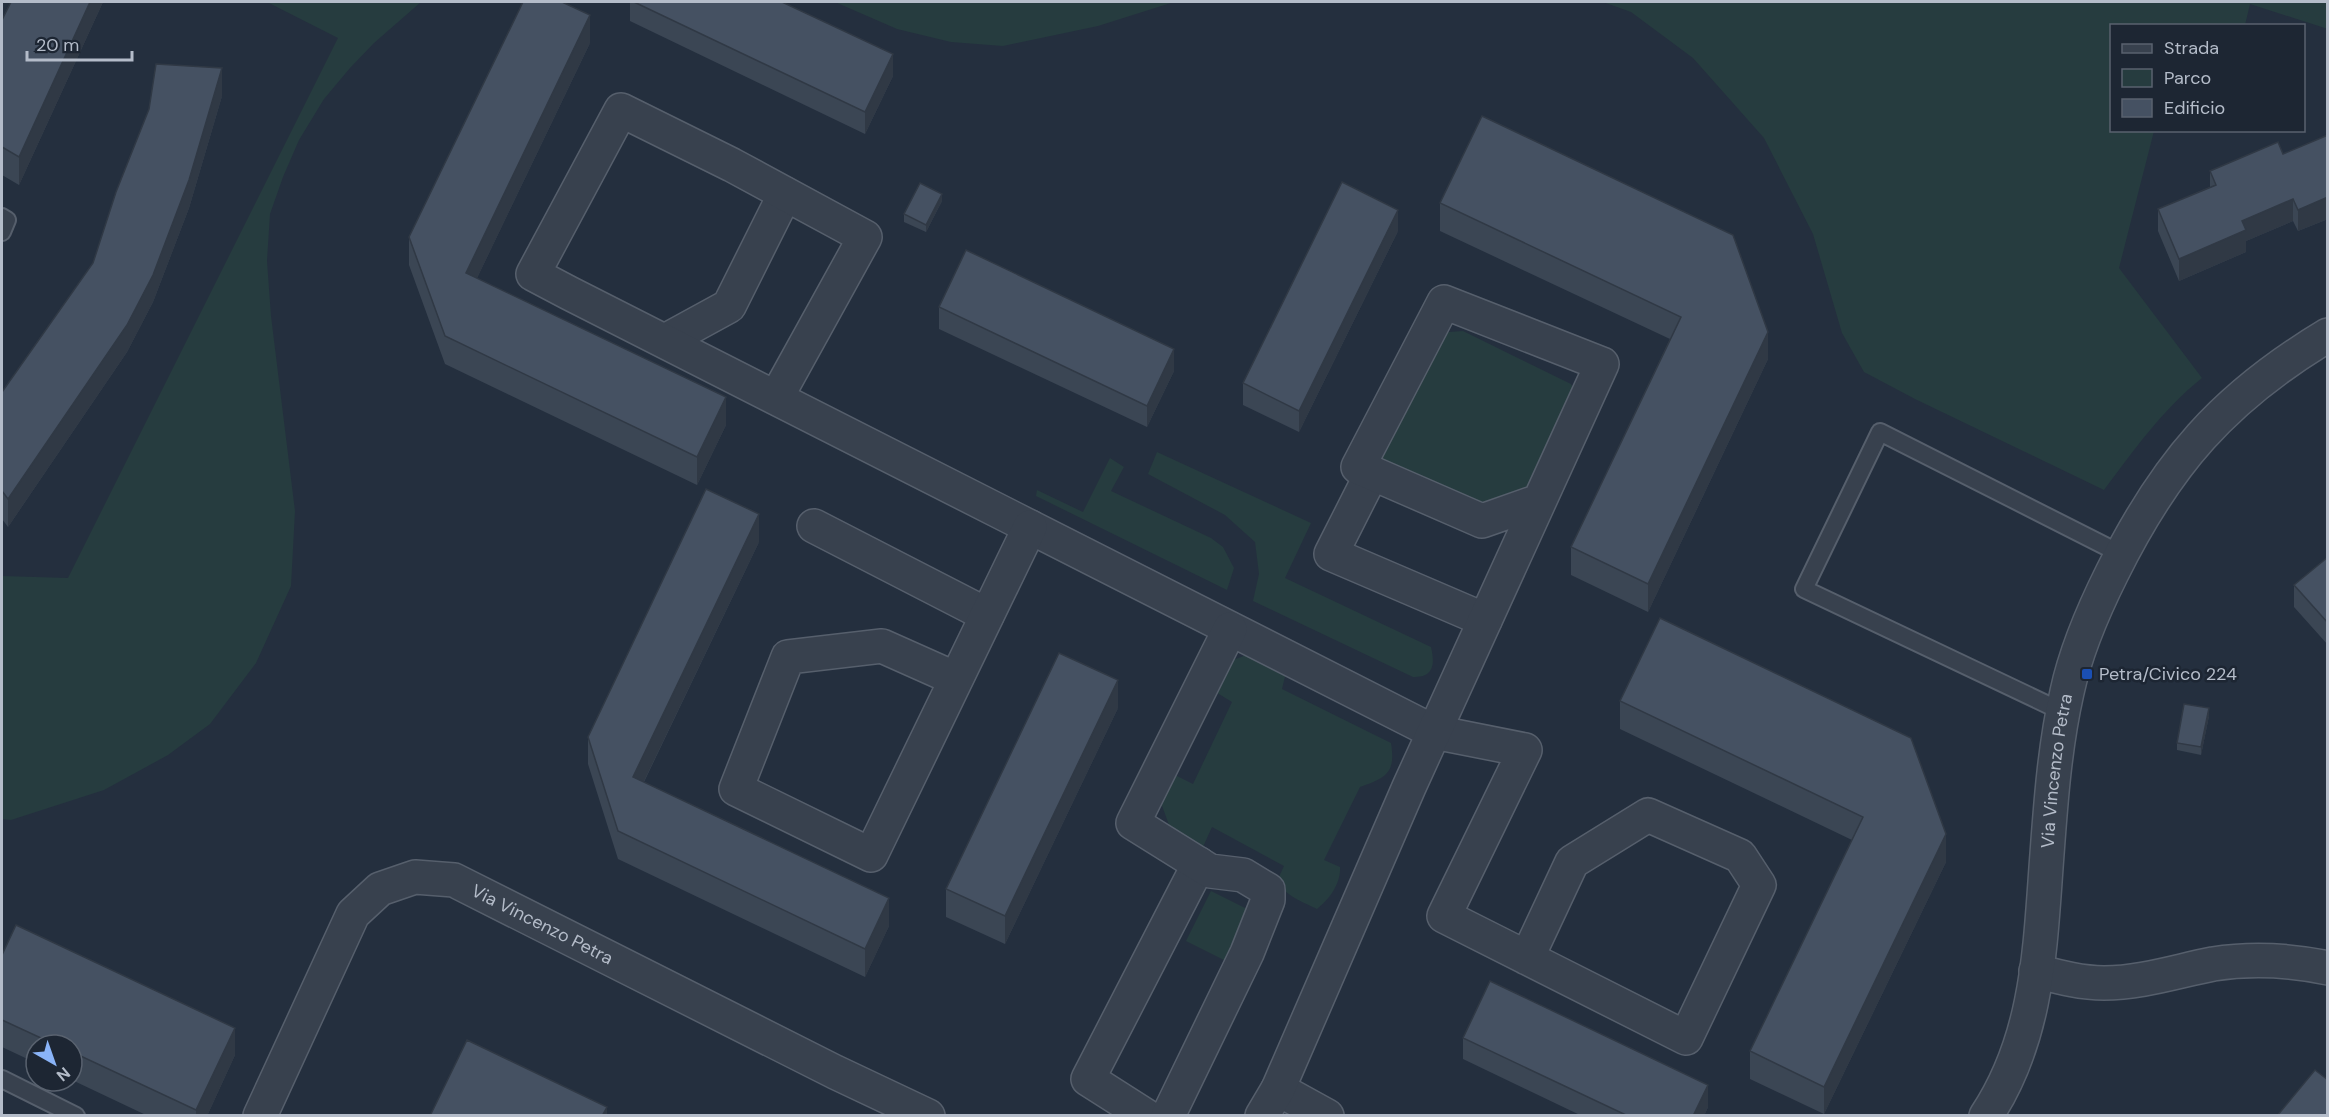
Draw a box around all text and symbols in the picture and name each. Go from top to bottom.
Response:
scale bar [27,24,132,62]
legend [2110,24,2305,132]
text: 20 m [36,33,79,57]
text: Strada [2164,36,2219,60]
text: Parco [2164,66,2211,90]
text: Edificio [2164,96,2225,120]
place label: Petra/Civico 224 [2099,662,2237,686]
marker: Petra/Civico 224 [2080,667,2094,681]
street label: Via Vincenzo Petra [2035,691,2078,849]
street label: Via Vincenzo Petra [467,879,617,970]
north arrow [24,1033,84,1093]
text: N [52,1062,75,1086]

